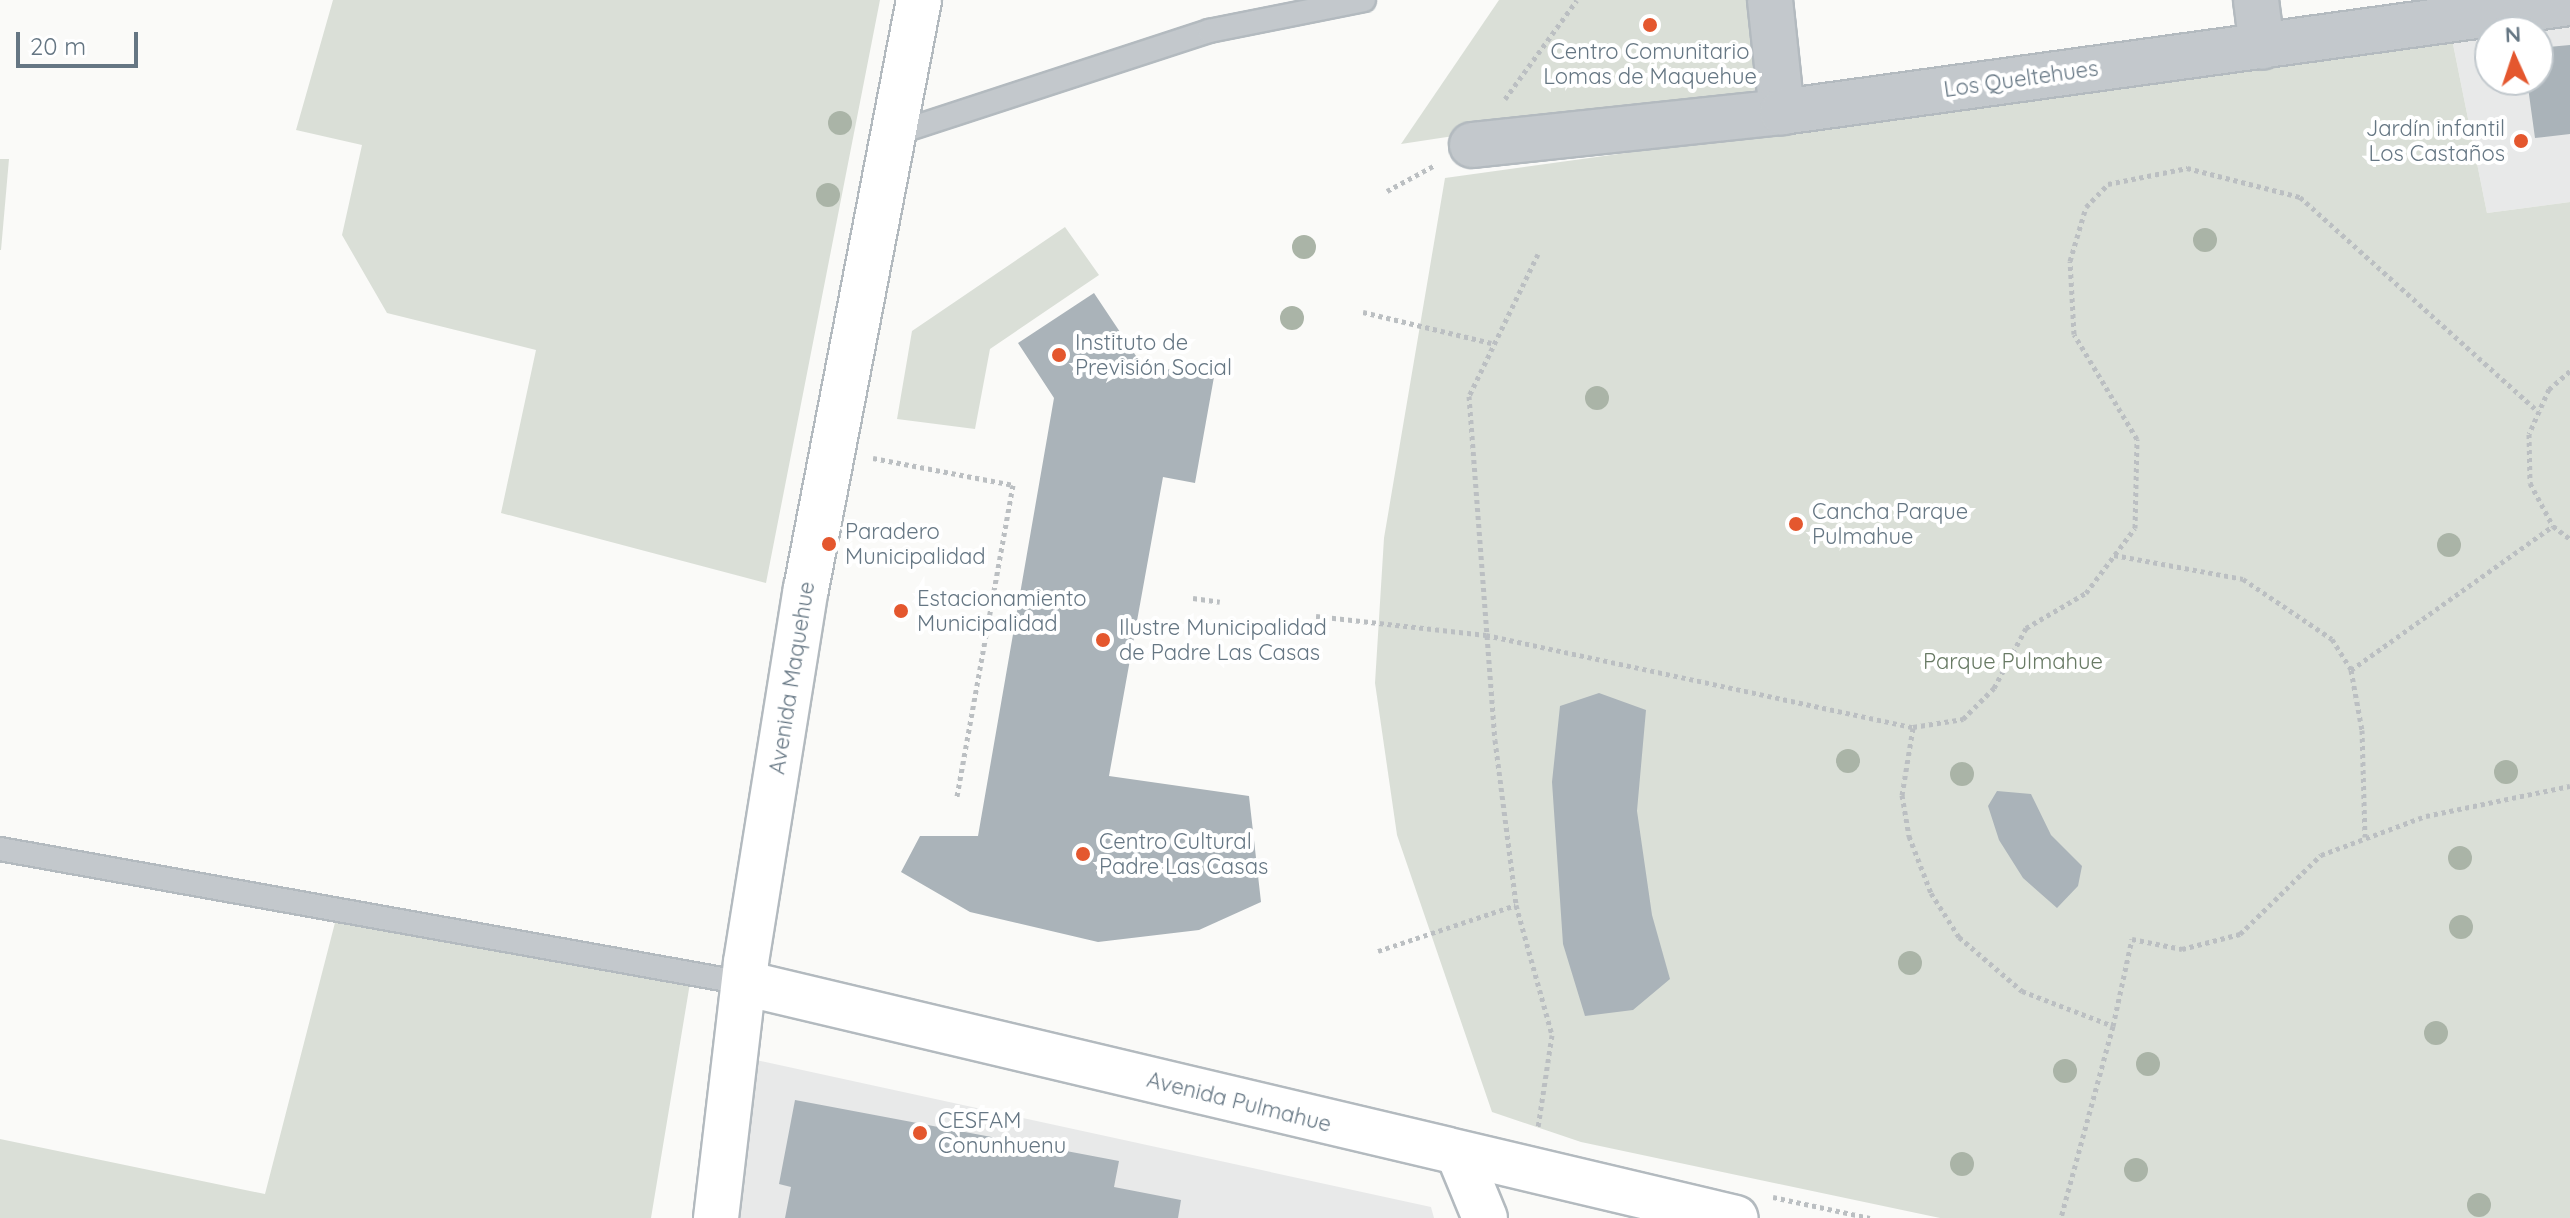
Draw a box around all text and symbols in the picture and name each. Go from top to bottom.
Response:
scale bar [20,16,142,66]
marker: Centro Comunitario Lomas de Maquehue [1641,16,1659,34]
north arrow [2474,16,2554,96]
text: N [2504,20,2522,48]
text: 20 m [30,31,86,61]
place label: Centro Comunitario Lomas de Maquehue [1543,38,1757,90]
street label: Los Queltehues [1942,55,2100,103]
place label: Jardín infantil Los Castaños [2366,115,2505,166]
marker: Jardín infantil Los Castaños [2512,132,2530,150]
place label: Instituto de Previsión Social [1075,329,1232,380]
marker: Instituto de Previsión Social [1050,346,1068,364]
place label: Cancha Parque Pulmahue [1812,498,1968,550]
marker: Cancha Parque Pulmahue [1787,515,1805,533]
place label: Paradero Municipalidad [845,518,986,570]
marker: Paradero Municipalidad [820,535,838,553]
street label: Avenida Maquehue [764,580,820,776]
place label: Estacionamiento Municipalidad [917,585,1087,636]
marker: Estacionamiento Municipalidad [892,602,910,620]
place label: Ilustre Municipalidad de Padre Las Casas [1119,614,1327,666]
marker: Ilustre Municipalidad de Padre Las Casas [1094,631,1112,649]
park label: Parque Pulmahue [1923,649,2103,675]
place label: Centro Cultural Padre Las Casas [1099,828,1268,880]
marker: Centro Cultural Padre Las Casas [1074,845,1092,863]
street label: Avenida Pulmahue [1144,1066,1334,1138]
place label: CESFAM Conunhuenu [938,1107,1066,1158]
marker: CESFAM Conunhuenu [909,1122,931,1144]

